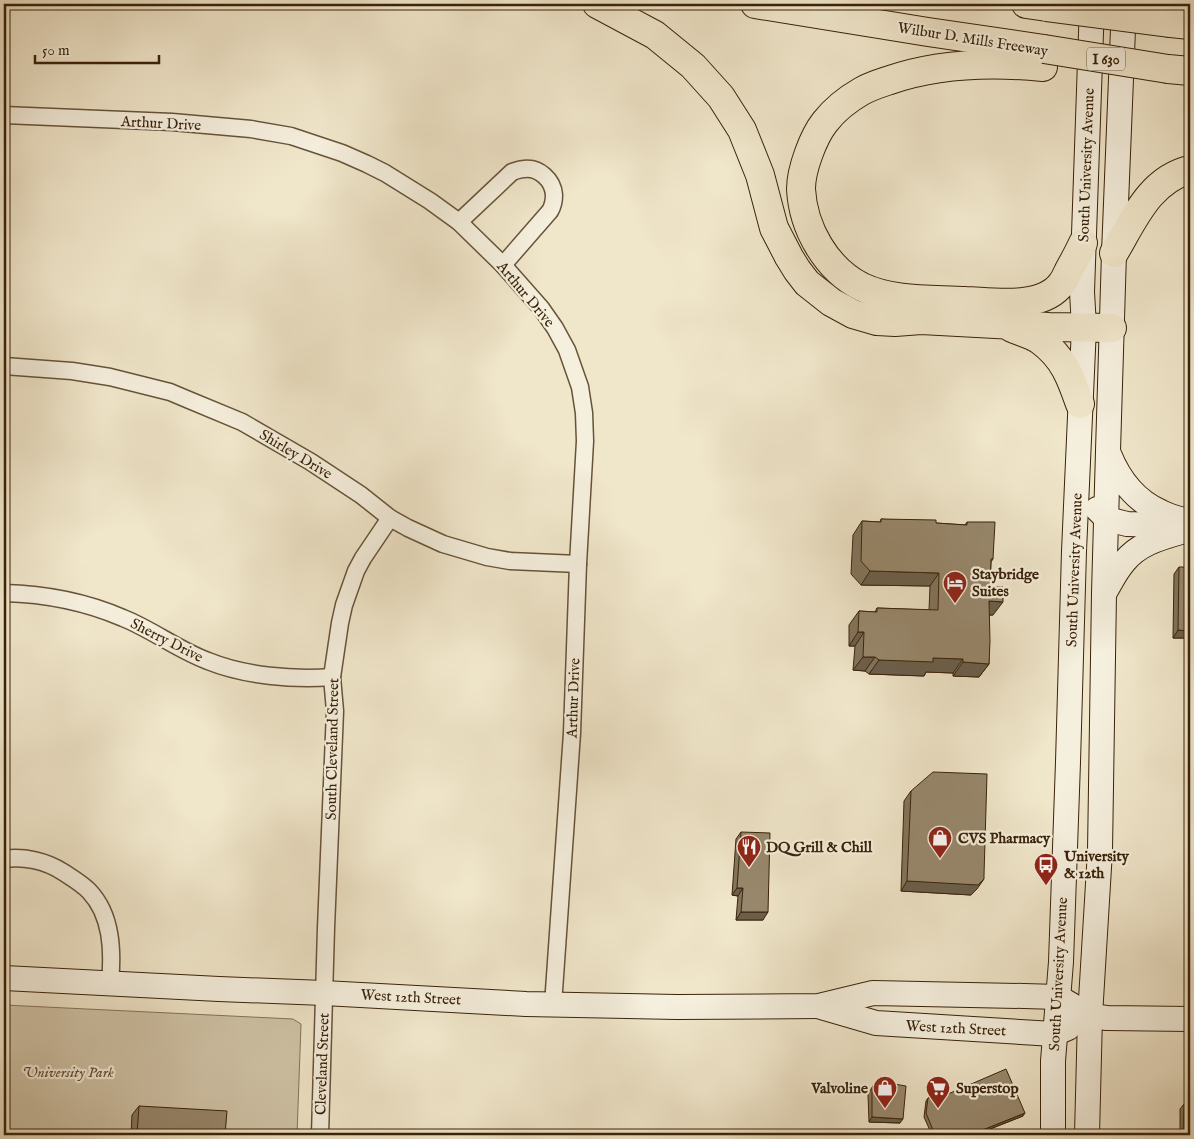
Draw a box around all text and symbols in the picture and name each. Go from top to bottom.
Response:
street label: Wilbur D. Mills Freeway [896,18,1050,61]
scale bar [35,32,159,64]
text: 50 m [42,41,70,60]
road number: I 630 [1087,48,1125,70]
street label: South University Avenue [1074,88,1099,242]
street label: Arthur Drive [119,112,202,135]
street label: Arthur Drive [492,257,559,331]
street label: Shirley Drive [256,425,336,484]
street label: South University Avenue [1062,493,1087,647]
place label: Staybridge Suites [972,565,1039,601]
hotel icon: Staybridge Suites [942,570,968,604]
street label: Sherry Drive [127,614,206,667]
street label: Arthur Drive [563,658,584,739]
street label: South Cleveland Street [322,678,343,820]
shop icon: CVS Pharmacy [927,825,953,859]
place label: CVS Pharmacy [958,829,1051,848]
restaurant icon: DQ Grill & Chill [736,834,762,868]
place label: DQ Grill & Chill [766,838,873,857]
place label: University & 12th [1063,847,1130,883]
bus stop icon: University & 12th [1033,852,1059,886]
street label: South University Avenue [1045,897,1072,1051]
street label: West 12th Street [360,985,462,1010]
street label: Cleveland Street [311,1013,334,1115]
street label: West 12th Street [905,1016,1007,1041]
park label: University Park [22,1063,114,1082]
shop icon: Valvoline [872,1075,898,1109]
supermarket icon: Superstop [925,1075,951,1109]
place label: Valvoline [810,1079,868,1098]
place label: Superstop [956,1079,1019,1098]

